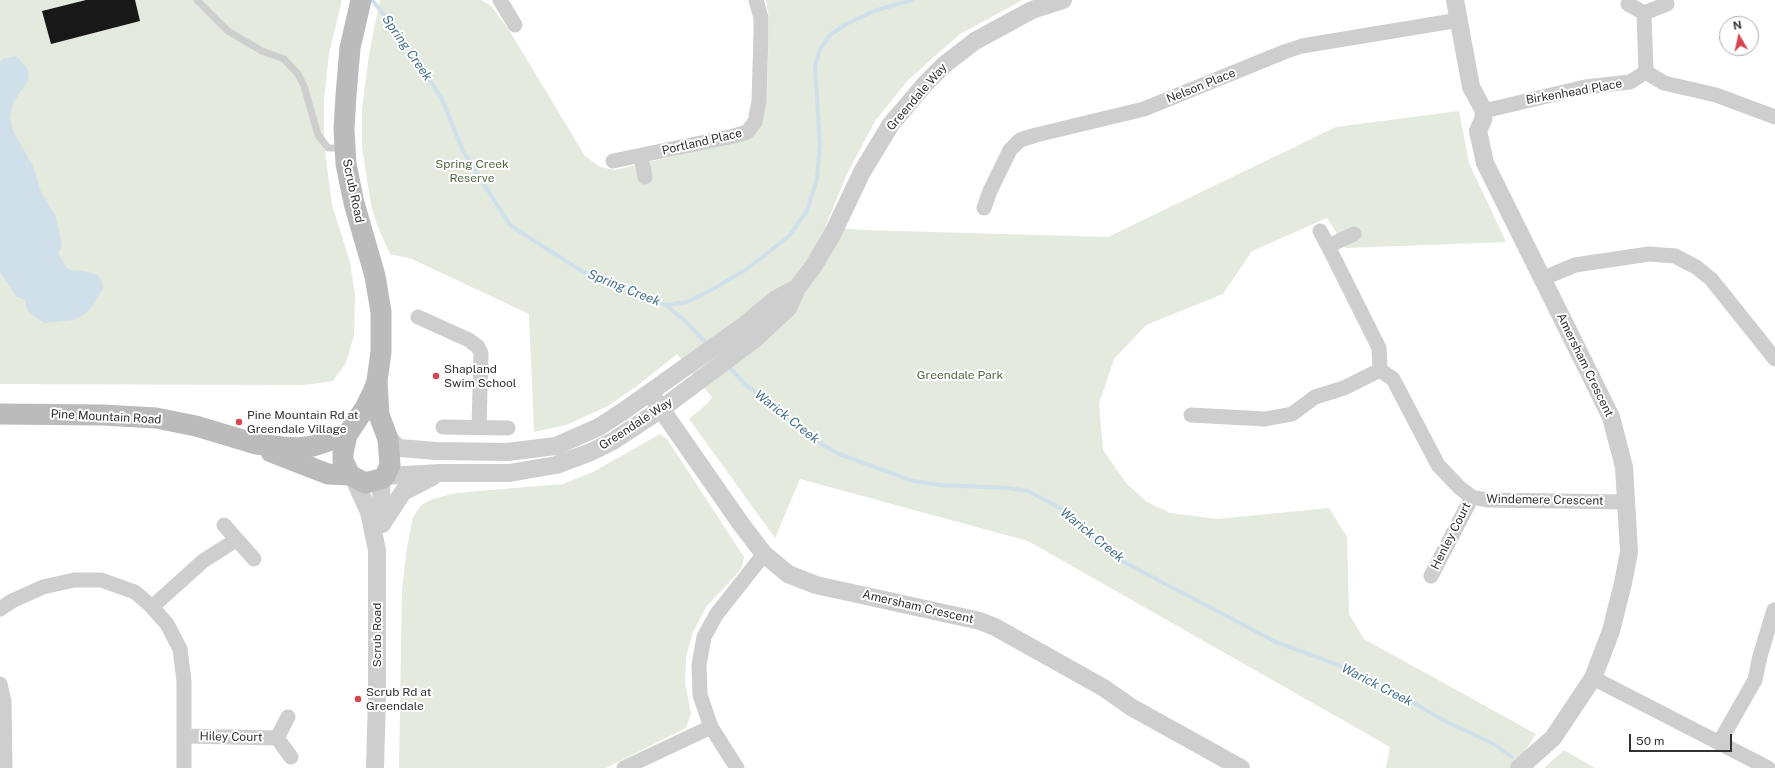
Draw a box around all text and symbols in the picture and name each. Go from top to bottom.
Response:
water label: Spring Creek [379,12,435,84]
north arrow [1719,16,1759,56]
text: N [1732,19,1742,32]
street label: Greendale Way [884,60,950,134]
street label: Nelson Place [1164,66,1238,106]
street label: Birkenhead Place [1525,76,1623,108]
street label: Portland Place [661,126,743,158]
park label: Spring Creek Reserve [435,157,509,185]
street label: Scrub Road [339,158,367,224]
water label: Spring Creek [585,266,663,310]
street label: Amersham Crescent [1554,311,1616,419]
place label: Shapland Swim School [444,362,516,390]
park label: Greendale Park [917,368,1003,382]
marker: Shapland Swim School [431,371,441,381]
water label: Warick Creek [752,387,822,447]
street label: Greendale Way [597,395,675,453]
street label: Pine Mountain Road [50,407,162,427]
place label: Pine Mountain Rd at Greendale Village [247,408,359,436]
marker: Pine Mountain Rd at Greendale Village [234,417,244,427]
street label: Windemere Crescent [1486,492,1604,508]
street label: Henley Court [1428,500,1474,572]
water label: Warick Creek [1057,504,1127,566]
street label: Amersham Crescent [861,587,975,627]
street label: Scrub Road [370,603,384,667]
water label: Warick Creek [1339,660,1415,710]
place label: Scrub Rd at Greendale [366,685,431,713]
marker: Scrub Rd at Greendale [353,694,363,704]
scale bar [1631,726,1734,752]
street label: Hiley Court [199,729,263,745]
text: 50 m [1636,734,1664,748]

